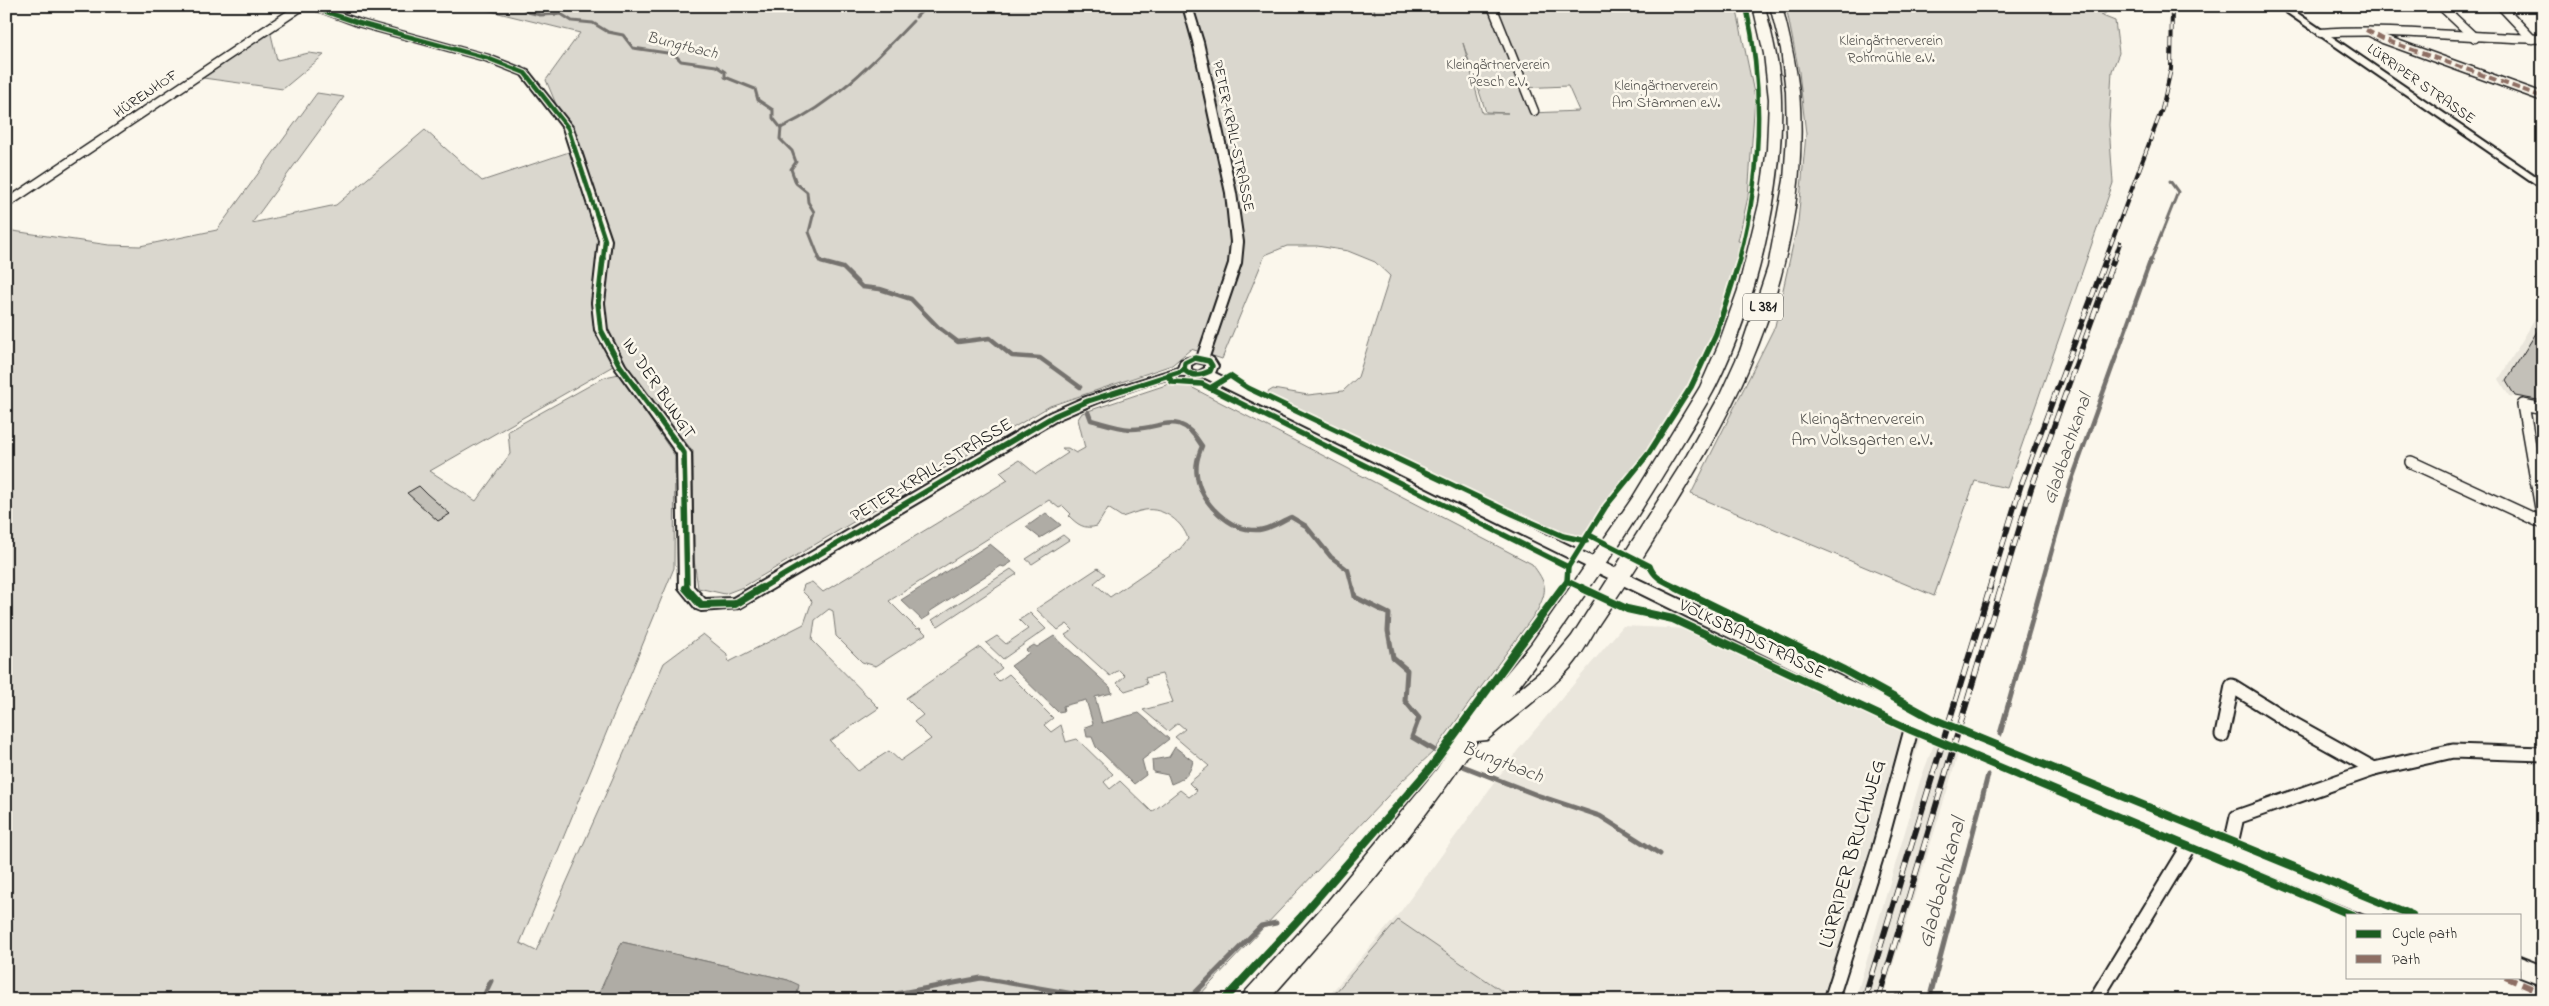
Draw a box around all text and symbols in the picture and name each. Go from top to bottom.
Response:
water label: Bungtbach [644,26,720,66]
park label: Kleingärtnerverein Rohrmühle e.V. [1839,30,1943,69]
street label: LÜRRIPER STRASSE [2362,38,2480,130]
park label: Kleingärtnerverein Pesch e.V. [1446,54,1550,93]
street label: PETER-KRALL-STRASSE [1206,58,1260,214]
street label: HÜRENHOF [109,64,183,124]
park label: Kleingärtnerverein Am Stammen e.V. [1612,75,1720,114]
road number: L 381 [1743,294,1783,320]
street label: IN DER BUNGT [615,333,701,445]
water label: Gladbachkanal [2036,387,2100,508]
park label: Kleingärtnerverein Am Volksgarten e.V. [1791,407,1933,455]
street label: PETER-KRALL-STRASSE [846,412,1018,530]
street label: VOLKSBADSTRASSE [1673,593,1830,687]
water label: Bungtbach [1457,735,1548,792]
street label: LÜRRIPER BRUCHWEG [1812,756,1894,952]
water label: Gladbachkanal [1910,812,1976,952]
legend [2346,914,2522,978]
text: Cycle path [2392,923,2457,946]
text: Path [2392,949,2420,971]

